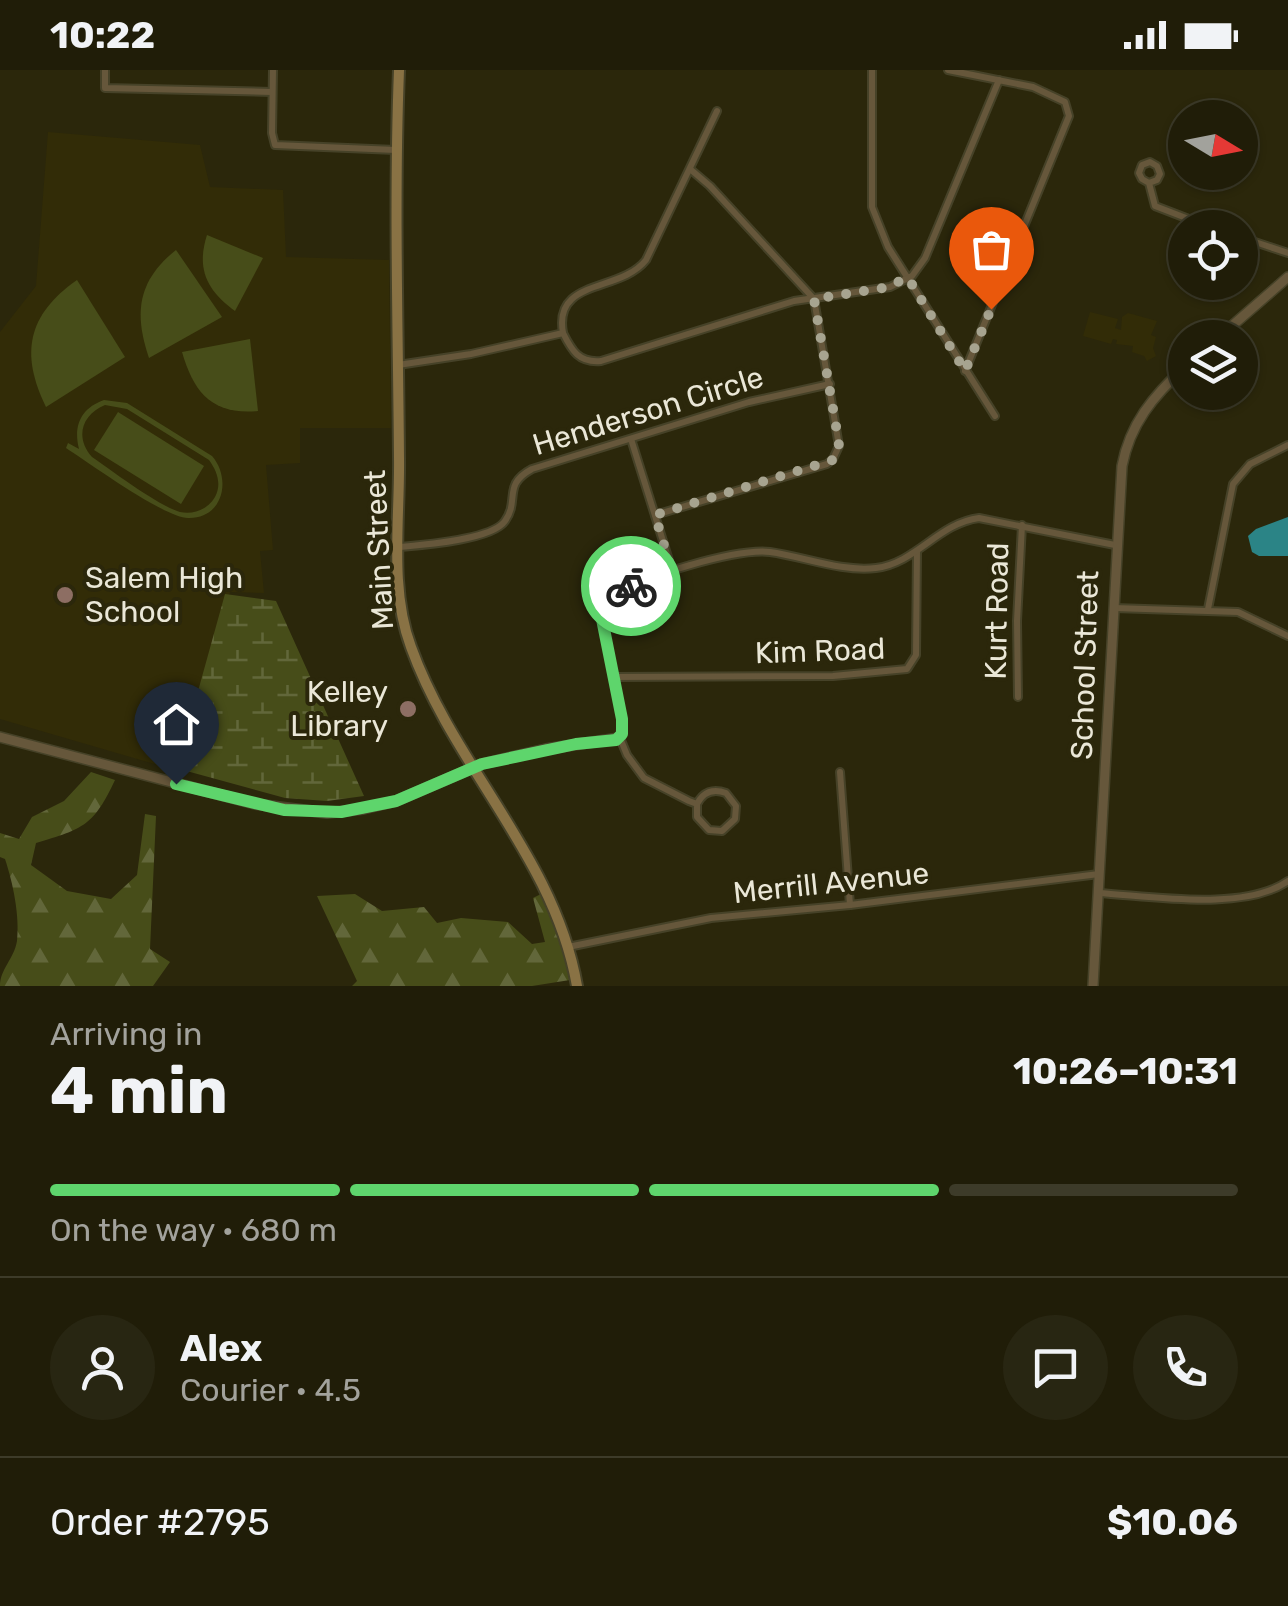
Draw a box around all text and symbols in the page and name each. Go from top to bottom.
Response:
text: 10:22 [50,12,155,58]
north arrow [1168,100,1258,190]
map controls [1168,100,1258,410]
pin [949,207,1034,310]
button: locate [1168,210,1258,300]
icon: bag [964,222,1019,277]
button: layers [1168,320,1258,410]
street label: Henderson Circle [528,359,768,463]
street label: Main Street [357,469,401,631]
courier [581,536,681,636]
street label: Kurt Road [978,542,1016,680]
icon: bike [604,559,659,614]
place label: Salem High School [85,560,243,630]
street label: School Street [1064,570,1106,760]
marker: Salem High School [54,584,76,606]
street label: Kim Road [754,631,886,671]
place label: Kelley Library [290,674,388,744]
pin [134,682,219,785]
icon: home [149,697,204,752]
marker: Kelley Library [397,698,419,720]
street label: Merrill Avenue [731,855,931,911]
text: Arriving in [50,1015,202,1053]
text: 10:26–10:31 [1013,1048,1238,1094]
text: 4 min [50,1052,228,1129]
text: On the way · 680 m [50,1211,337,1249]
button: person [50,1315,155,1420]
button: chat [1003,1315,1108,1420]
button: phone [1133,1315,1238,1420]
text: Alex [180,1325,262,1371]
text: Courier · 4.5 [180,1371,361,1409]
text: Order #2795 [50,1499,270,1545]
text: $10.06 [1107,1499,1238,1545]

